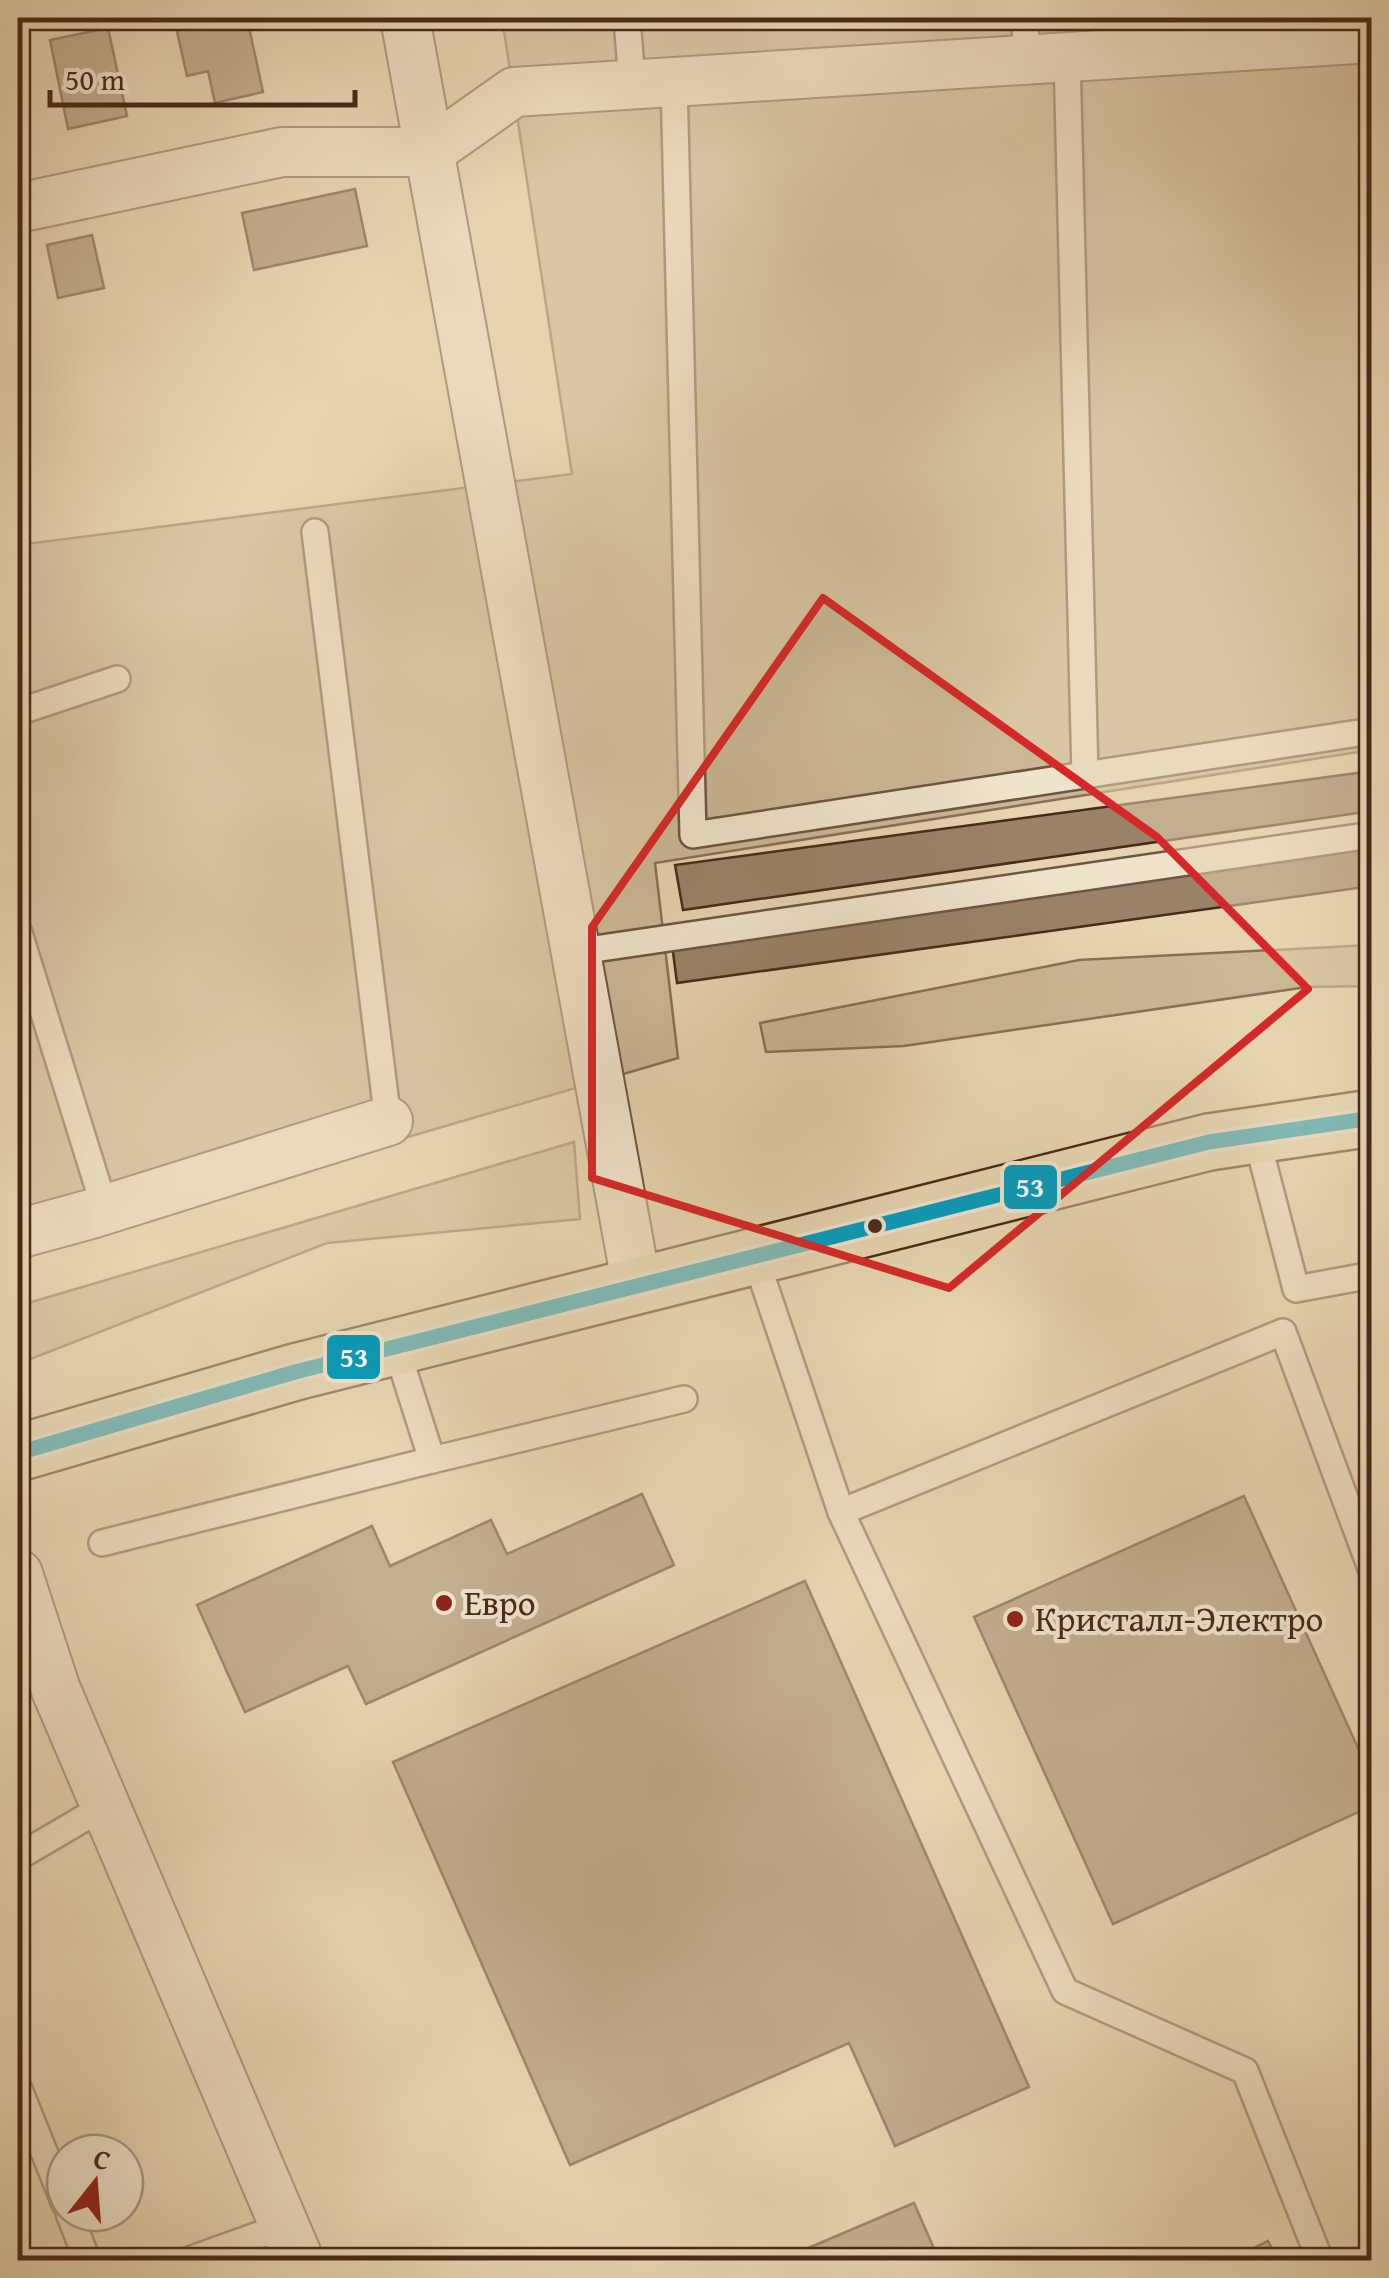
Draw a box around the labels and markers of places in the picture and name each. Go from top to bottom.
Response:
unlabelled marker [865,1216,885,1236]
place label: Евро [464,1577,536,1628]
marker: Евро [433,1592,455,1614]
place label: Кристалл-Электро [1035,1593,1323,1644]
marker: Кристалл-Электро [1004,1608,1026,1630]

